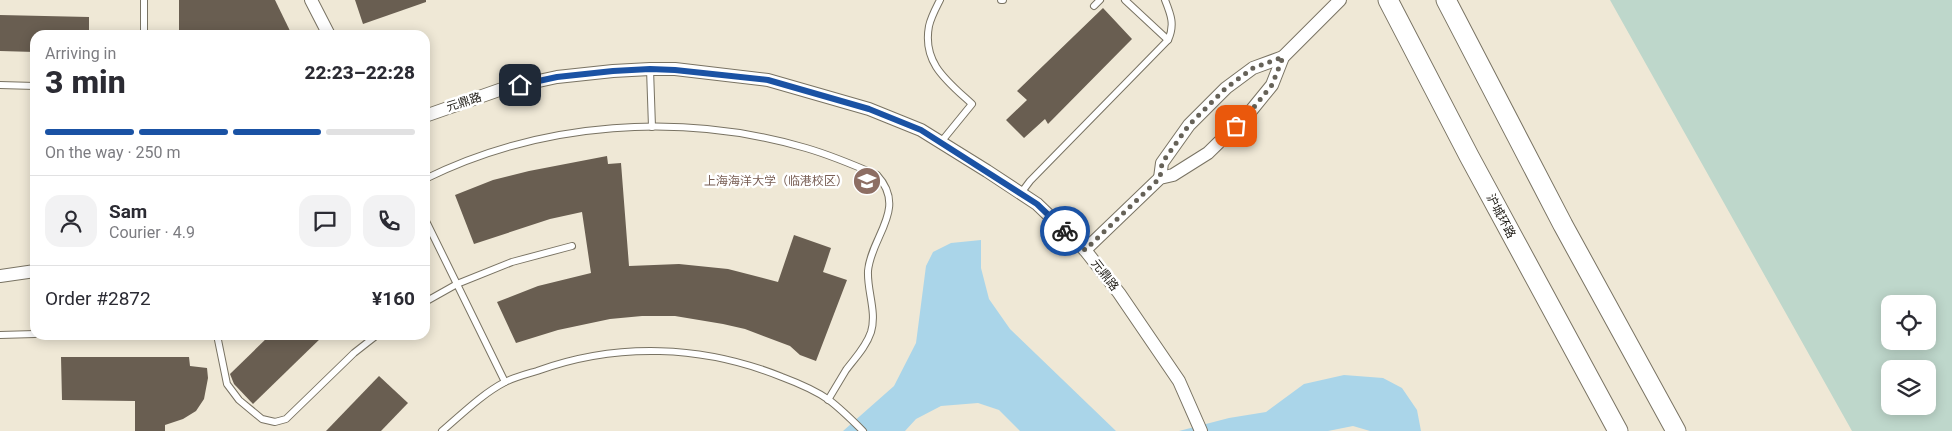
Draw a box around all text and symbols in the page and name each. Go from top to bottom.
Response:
text: Arriving in [45,44,116,63]
text: 22:23–22:28 [304,61,415,84]
text: 3 min [45,63,126,101]
pin [499,64,541,106]
icon: home [506,71,534,99]
street label: 元鼎路 [445,90,483,114]
pin [1215,105,1257,147]
icon: bag [1222,112,1250,140]
text: On the way · 250 m [45,143,181,162]
school or university icon: 上海海洋大学（临港校区） [852,166,882,196]
place label: 上海海洋大学（临港校区） [704,174,848,188]
street label: 沪城环路 [1484,192,1518,240]
button: person [45,195,97,247]
button: chat [299,195,351,247]
button: phone [363,195,415,247]
text: Sam [109,200,147,223]
courier [1040,206,1090,256]
icon: bike [1051,217,1079,245]
text: Courier · 4.9 [109,223,195,242]
street label: 元鼎路 [1088,257,1122,293]
text: Order #2872 [45,287,151,310]
text: ¥160 [372,287,415,310]
map controls [1881,295,1936,415]
button: locate [1881,295,1936,350]
button: layers [1881,360,1936,415]

